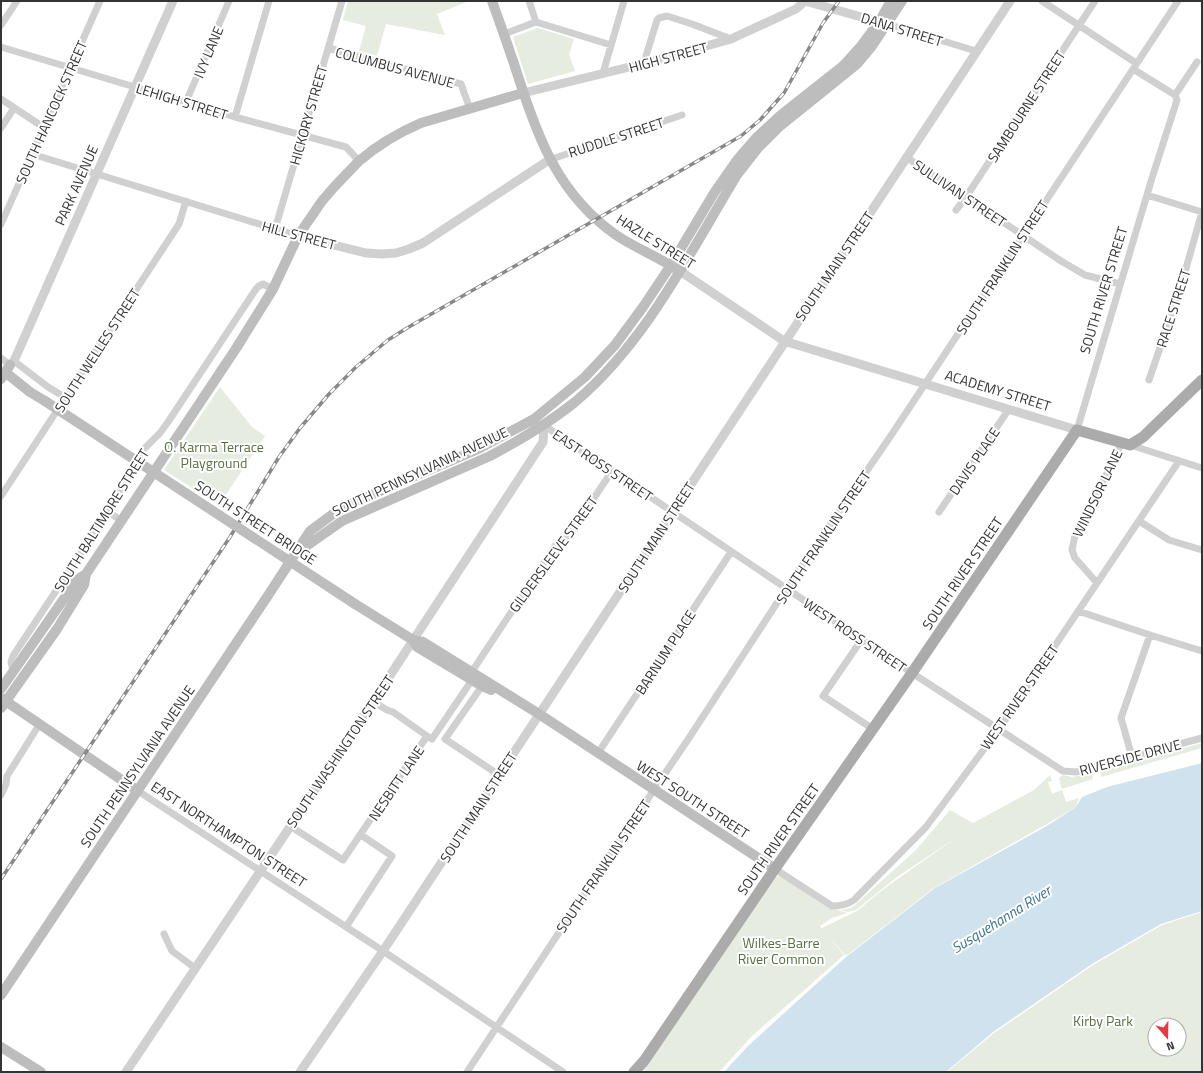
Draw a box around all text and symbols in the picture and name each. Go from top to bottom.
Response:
street label: DANA STREET [859,7,946,52]
street label: IVY LANE [188,23,228,81]
street label: SOUTH HANCOCK STREET [10,36,92,187]
street label: HIGH STREET [626,36,710,78]
street label: COLUMBUS AVENUE [333,41,457,93]
street label: SAMBOURNE STREET [982,45,1070,166]
street label: HICKORY STREET [284,62,332,167]
street label: LEHIGH STREET [134,77,231,125]
street label: RUDDLE STREET [565,111,667,162]
street label: PARK AVENUE [49,141,103,229]
street label: SULLIVAN STREET [909,154,1011,232]
street label: SOUTH FRANKLIN STREET [951,195,1054,338]
street label: SOUTH MAIN STREET [789,206,879,325]
street label: HAZLE STREET [613,208,700,274]
street label: HILL STREET [260,215,339,255]
street label: SOUTH RIVER STREET [1074,223,1132,356]
street label: RACE STREET [1150,265,1196,350]
street label: SOUTH WELLES STREET [49,283,145,416]
street label: ACADEMY STREET [942,364,1054,416]
street label: SOUTH PENNSYLVANIA AVENUE [329,421,512,521]
street label: DAVIS PLACE [944,423,1005,499]
street label: EAST ROSS STREET [549,424,658,507]
park label: O. Karma Terrace Playground [164,436,264,473]
street label: SOUTH BALTIMORE STREET [48,444,154,596]
street label: WINDSOR LANE [1067,445,1127,540]
street label: SOUTH FRANKLIN STREET [771,466,876,608]
street label: SOUTH STREET BRIDGE [191,475,321,569]
street label: SOUTH MAIN STREET [612,477,700,597]
street label: GILDERSLEEVE STREET [504,491,603,617]
street label: SOUTH RIVER STREET [916,512,1008,634]
street label: WEST ROSS STREET [799,593,911,678]
street label: BARNUM PLACE [630,605,700,699]
street label: WEST RIVER STREET [975,640,1064,754]
street label: SOUTH WASHINGTON STREET [281,670,399,831]
street label: SOUTH PENNSYLVANIA AVENUE [75,680,200,851]
street label: RIVERSIDE DRIVE [1077,733,1183,781]
street label: NESBITT LANE [363,741,429,825]
street label: SOUTH MAIN STREET [434,747,522,867]
street label: WEST SOUTH STREET [633,755,754,844]
street label: EAST NORTHAMPTON STREET [147,776,311,893]
street label: SOUTH RIVER STREET [732,778,825,899]
street label: SOUTH FRANKLIN STREET [551,795,656,937]
water label: Susquehanna River [947,878,1057,959]
park label: Wilkes-Barre River Common [738,932,824,969]
park label: Kirby Park [1073,1010,1133,1031]
north arrow [1147,1017,1187,1057]
text: N [1164,1038,1177,1055]

